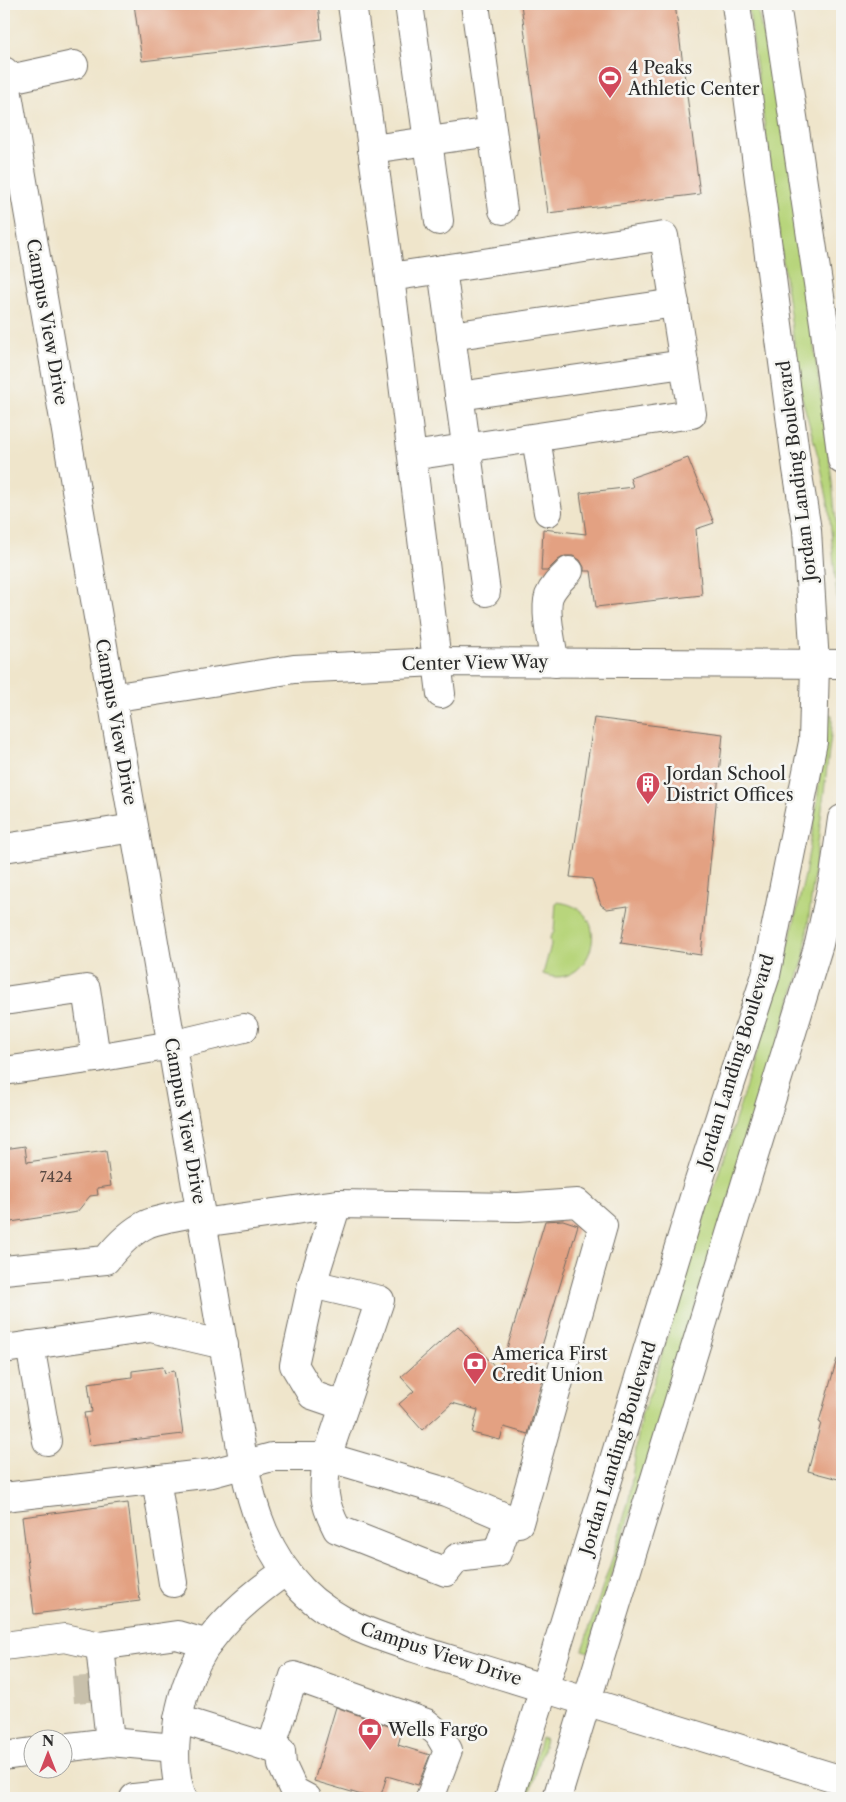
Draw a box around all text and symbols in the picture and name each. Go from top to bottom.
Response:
place label: 4 Peaks Athletic Center [627,57,760,100]
sports icon: 4 Peaks Athletic Center [597,65,623,99]
street label: Campus View Drive [22,237,72,407]
street label: Jordan Landing Boulevard [773,359,822,586]
street label: Campus View Drive [91,637,141,807]
street label: Center View Way [401,651,550,675]
place label: Jordan School District Offices [663,763,793,806]
building icon: Jordan School District Offices [635,771,661,805]
street label: Jordan Landing Boulevard [692,951,779,1173]
street label: Campus View Drive [160,1036,210,1206]
house number: 7424 [40,1167,72,1186]
street label: Jordan Landing Boulevard [574,1338,661,1560]
place label: America First Credit Union [491,1343,608,1386]
bank icon: America First Credit Union [462,1351,488,1385]
street label: Campus View Drive [358,1618,524,1690]
bank icon: Wells Fargo [357,1717,383,1751]
place label: Wells Fargo [387,1719,488,1741]
north arrow [22,1730,72,1780]
text: N [42,1732,54,1750]

